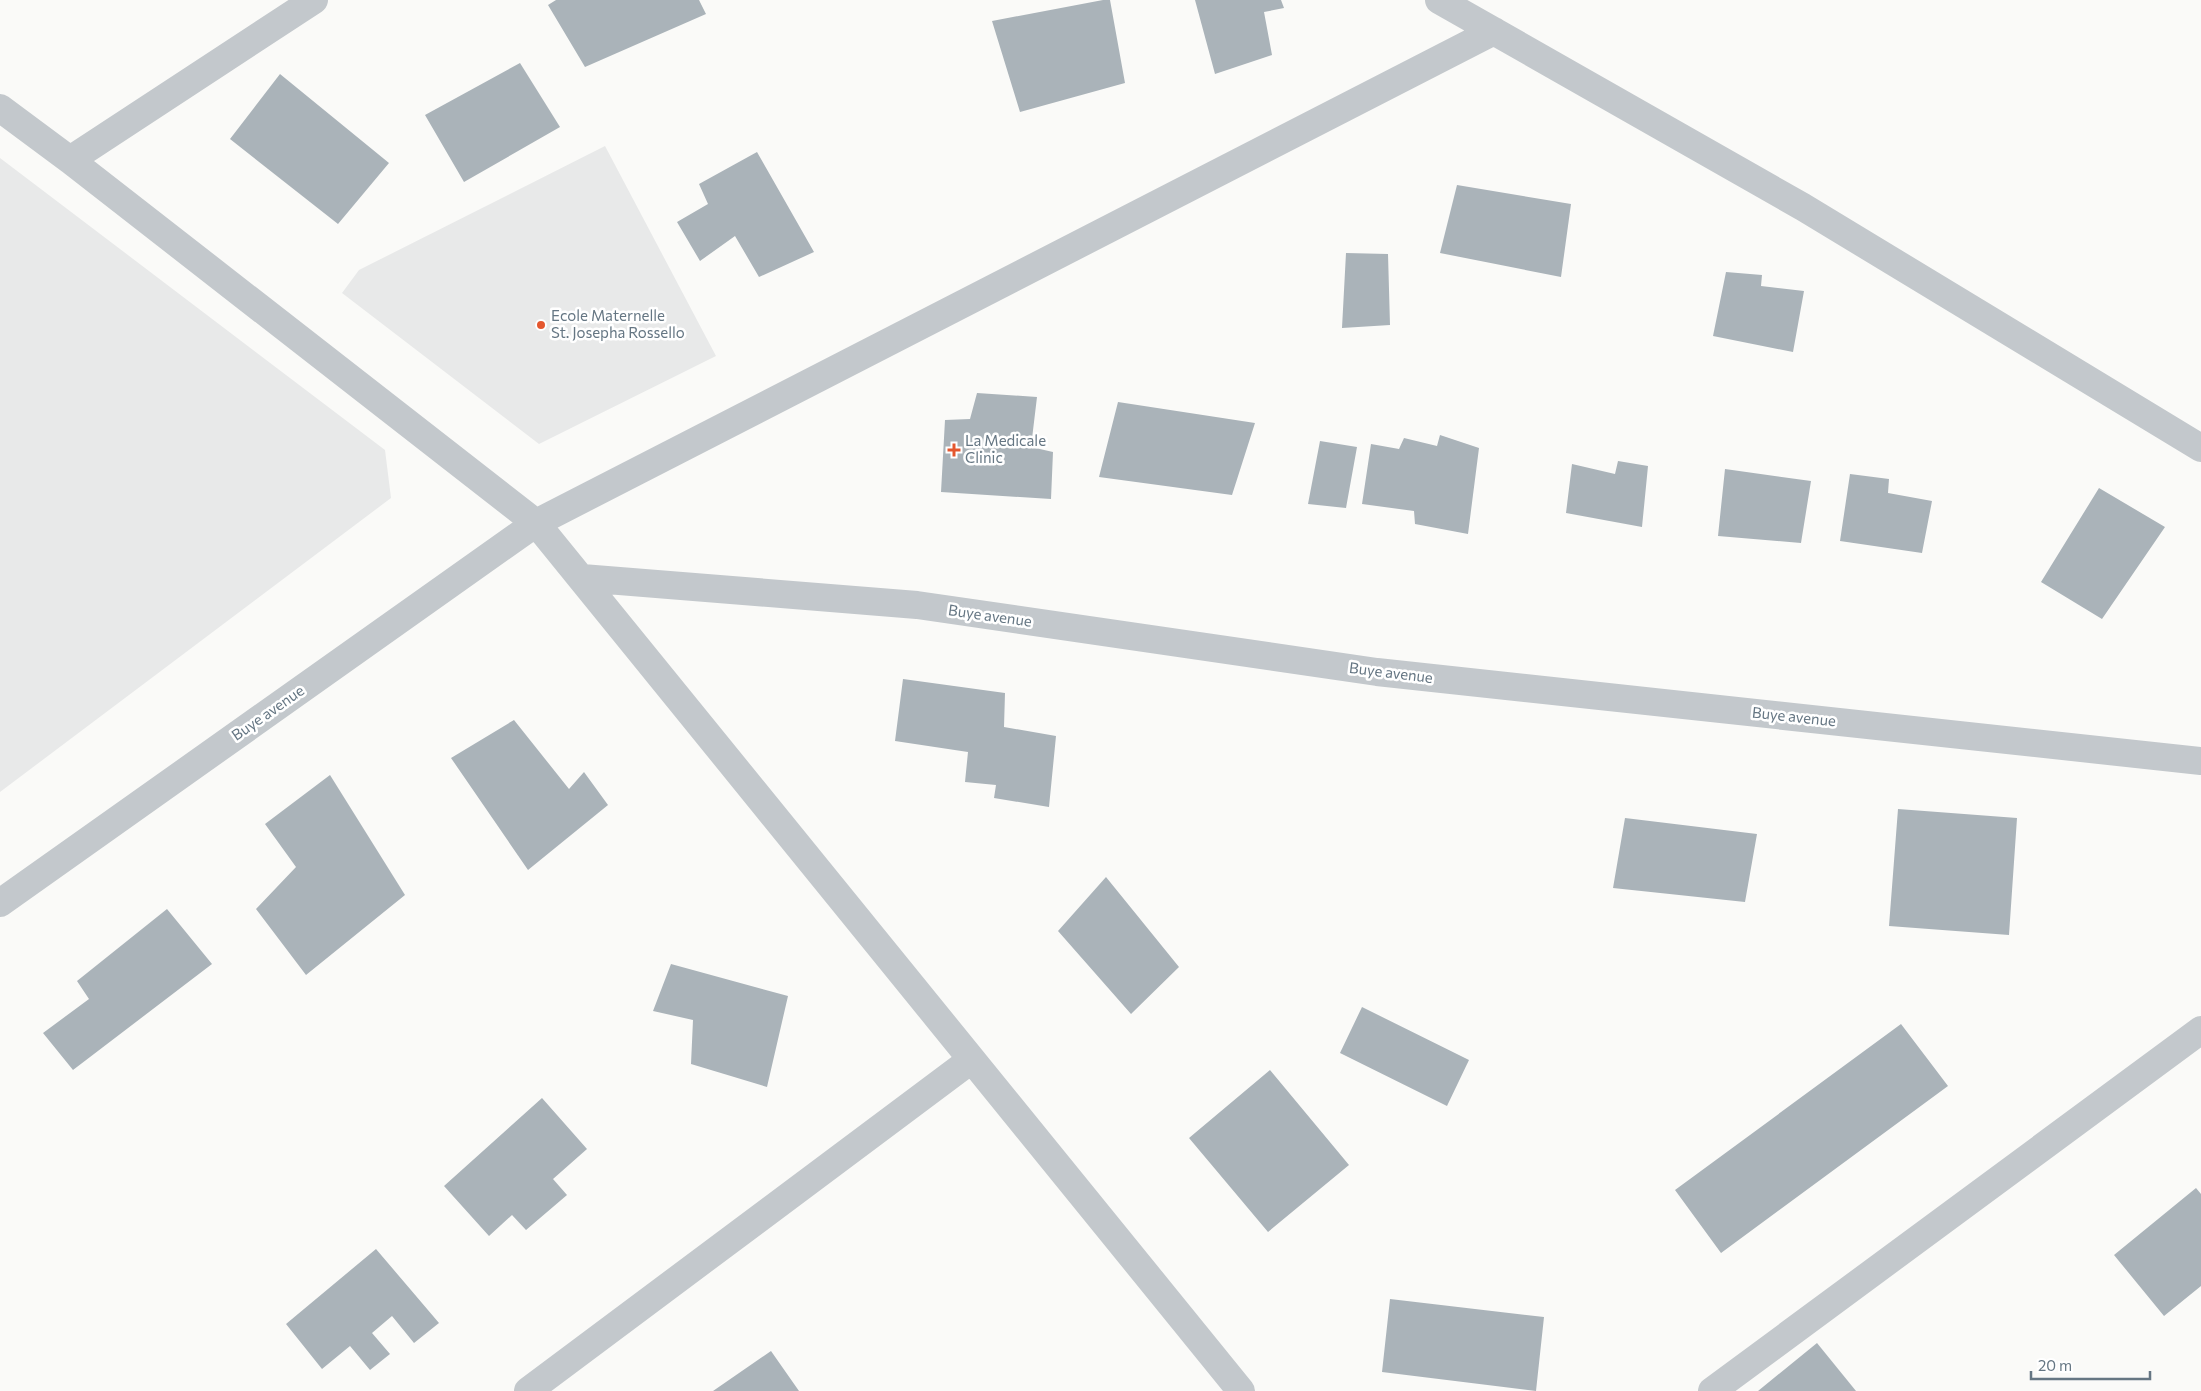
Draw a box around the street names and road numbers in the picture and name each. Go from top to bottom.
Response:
street label: Buye avenue [947,600,1033,630]
street label: Buye avenue [1348,658,1434,686]
street label: Buye avenue [228,681,307,744]
street label: Buye avenue [1751,703,1837,729]

